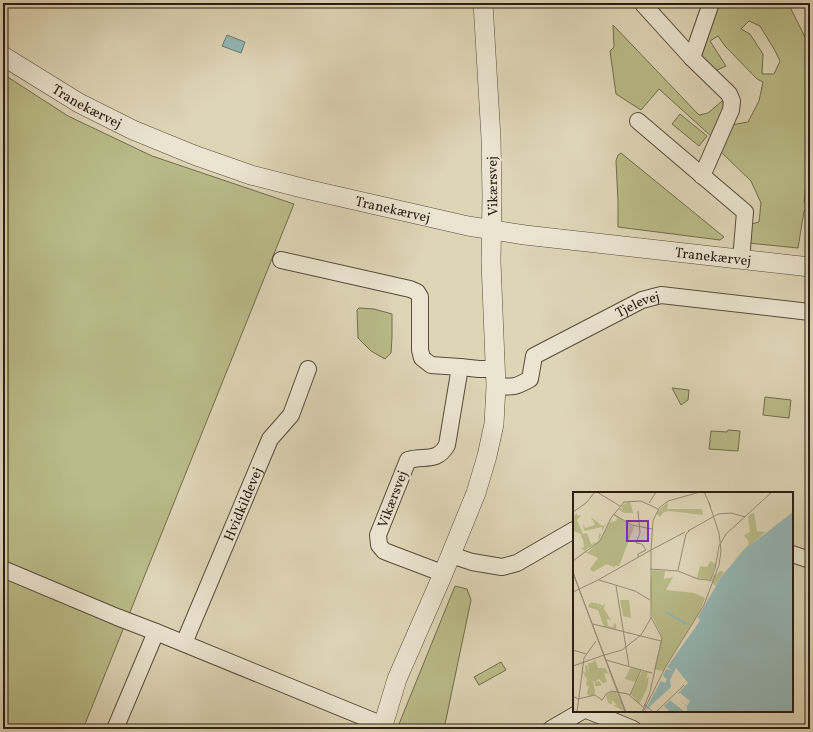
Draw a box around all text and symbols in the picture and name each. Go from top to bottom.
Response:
street label: Tranekærvej [48,81,125,134]
street label: Vikærsvej [483,156,504,216]
street label: Tranekærvej [353,193,432,228]
street label: Tranekærvej [674,244,752,271]
street label: Tjelevej [613,288,662,323]
street label: Hvidkildevej [220,465,268,544]
street label: Vikærsvej [374,468,413,531]
inset map [573,492,793,712]

